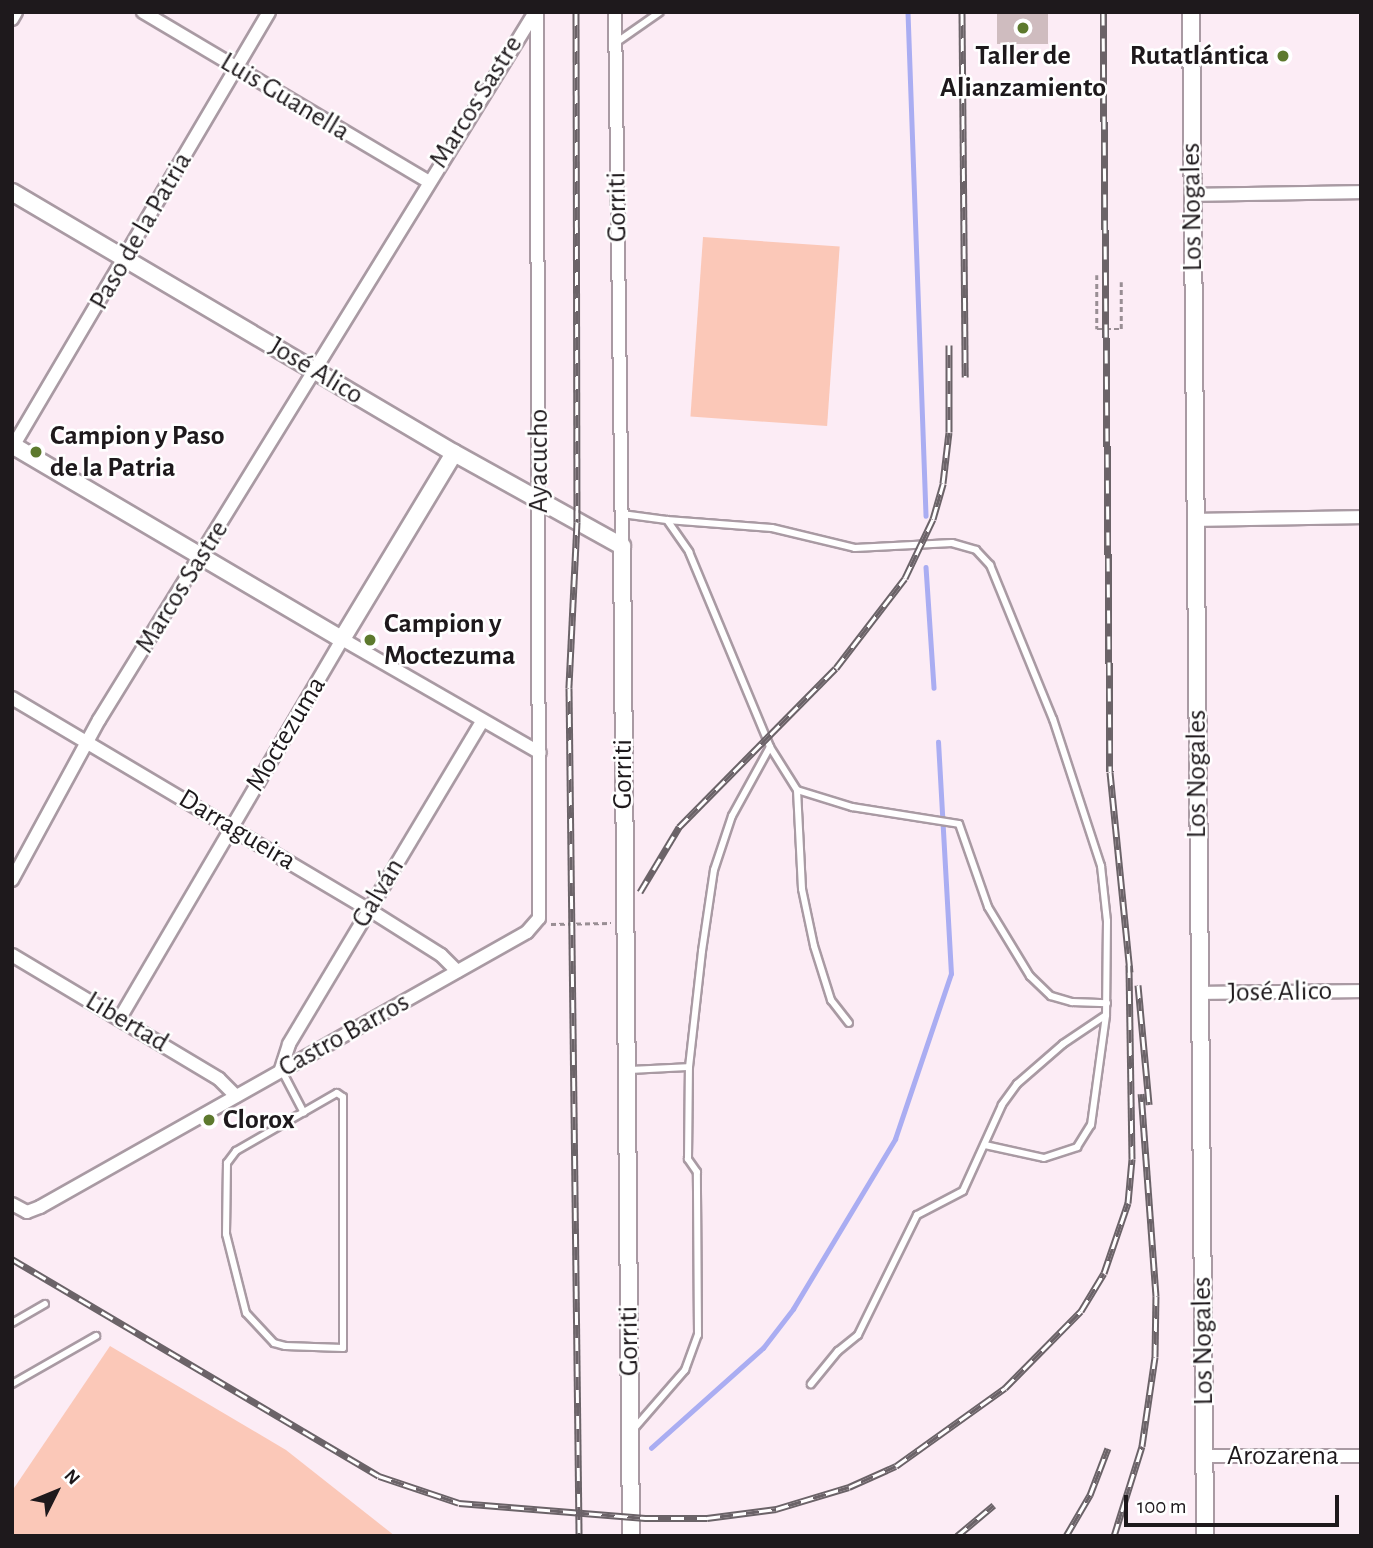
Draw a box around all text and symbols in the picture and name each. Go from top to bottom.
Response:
marker: Taller de Alianzamiento [1015,20,1031,36]
street label: Marcos Sastre [422,30,530,174]
place label: Taller de Alianzamiento [940,39,1106,105]
place label: Rutatlántica [1130,39,1269,73]
street label: Luis Guanella [214,45,356,149]
marker: Rutatlántica [1275,48,1291,64]
street label: Los Nogales [1174,142,1210,272]
street label: Paso de la Patria [82,146,200,316]
street label: Gorriti [600,172,634,242]
street label: José Alico [263,330,369,412]
street label: Ayacucho [522,409,556,513]
place label: Campion y Paso de la Patria [50,419,225,485]
marker: Campion y Paso de la Patria [28,444,44,460]
street label: Marcos Sastre [128,515,236,659]
place label: Campion y Moctezuma [384,607,515,673]
marker: Campion y Moctezuma [362,632,378,648]
street label: Moctezuma [239,670,333,798]
street label: Los Nogales [1180,710,1214,838]
street label: Gorriti [606,739,640,809]
street label: Darragueira [172,782,302,878]
street label: Galván [344,852,412,934]
street label: José Alico [1228,974,1332,1010]
street label: Libertad [79,984,175,1060]
street label: Castro Barros [273,985,415,1085]
place label: Clorox [223,1103,295,1137]
marker: Clorox [201,1112,217,1128]
street label: Los Nogales [1185,1276,1221,1406]
street label: Gorriti [612,1306,646,1376]
street label: Arozarena [1227,1439,1339,1473]
north arrow [21,1457,91,1527]
text: N [60,1466,83,1489]
scale bar [1128,1482,1343,1526]
text: 100 m [1137,1496,1187,1517]

